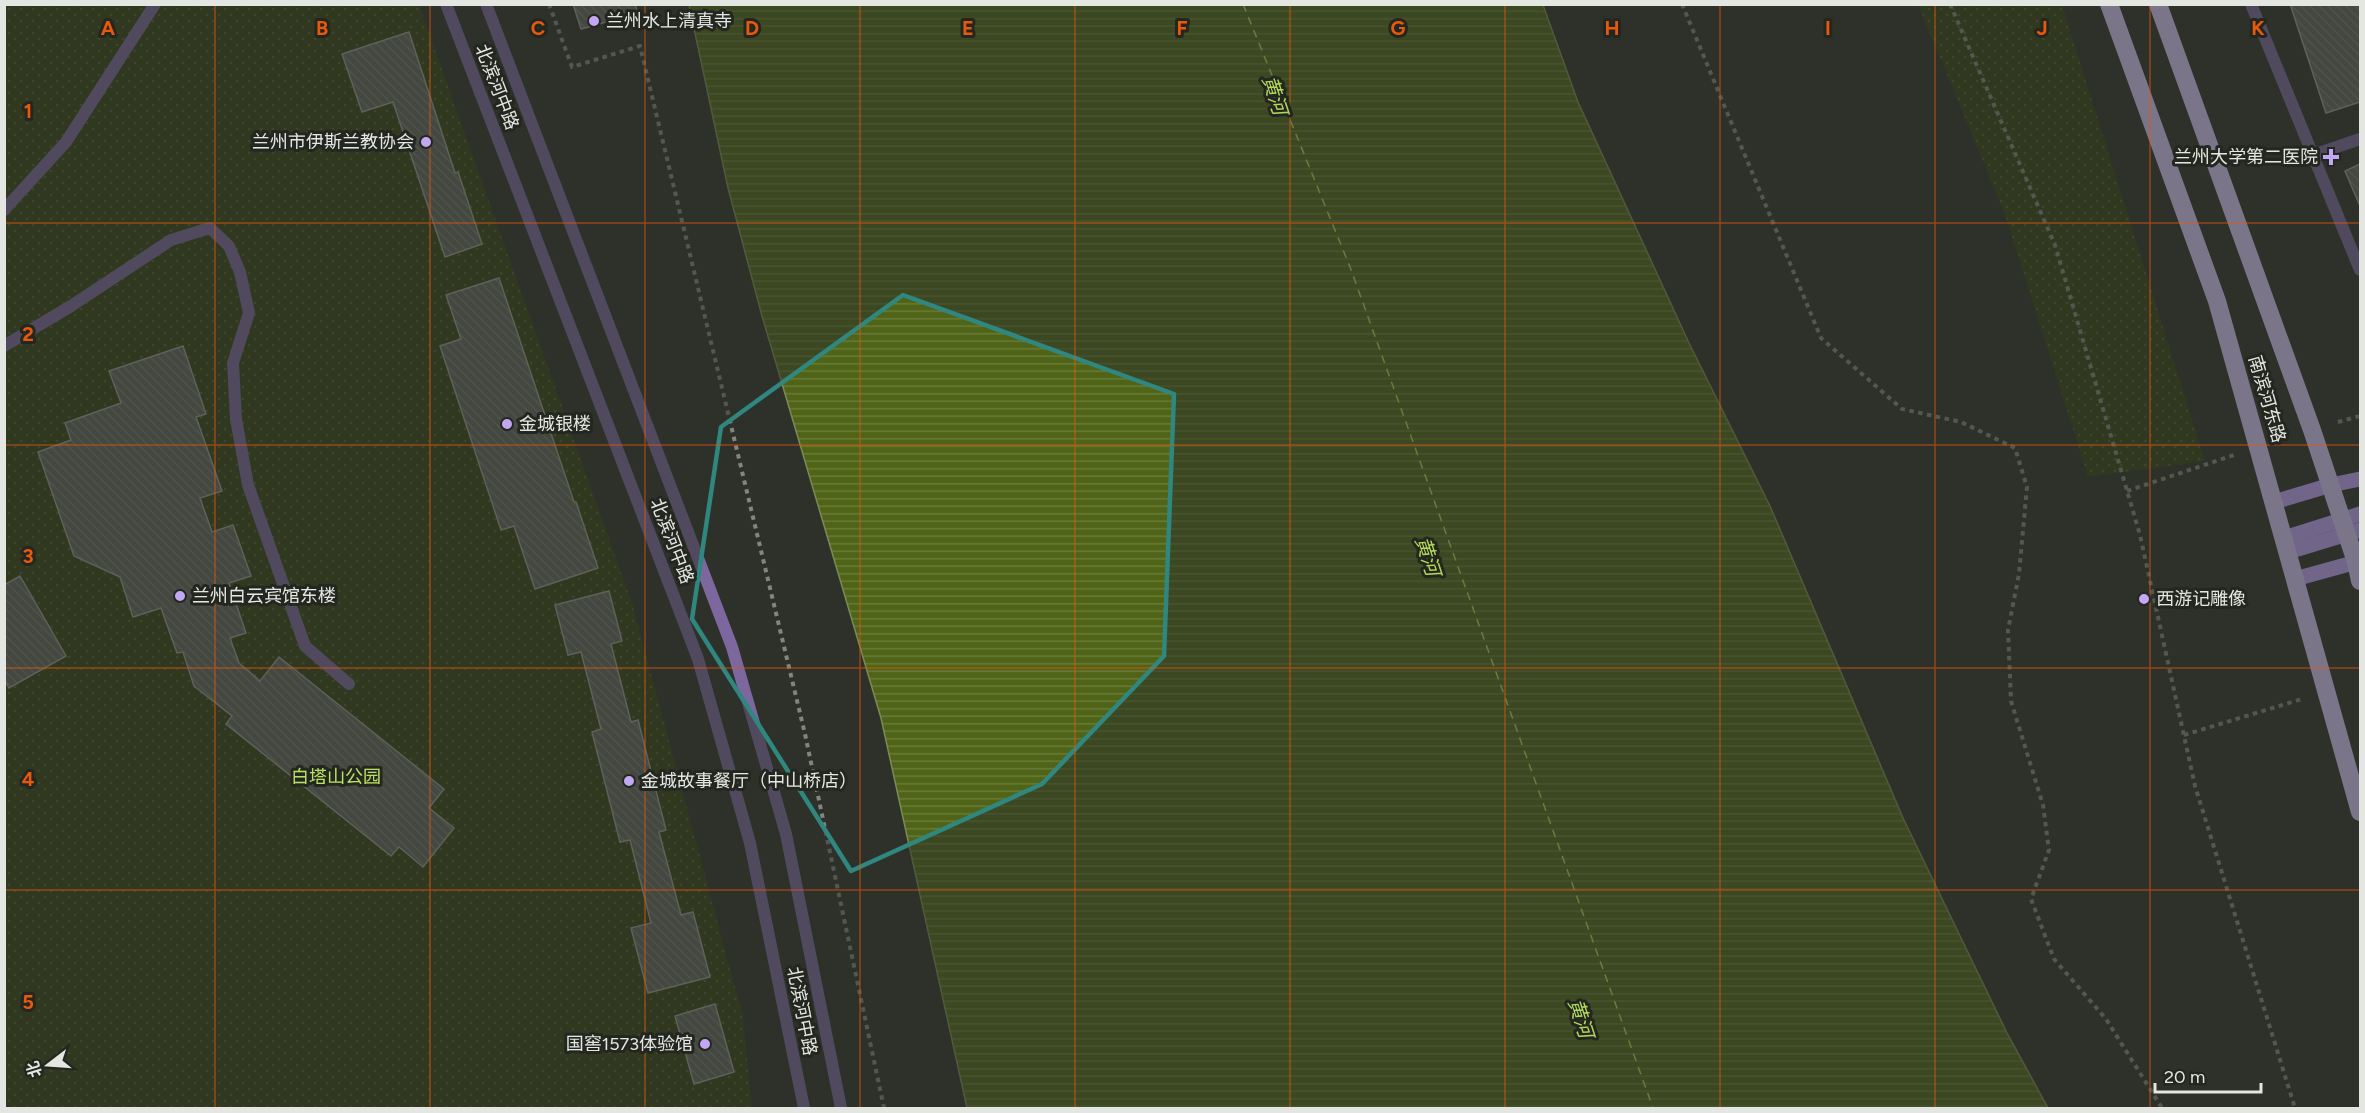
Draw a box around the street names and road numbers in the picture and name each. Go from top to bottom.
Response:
street label: 北滨河中路 [471,41,523,133]
street label: 南滨河东路 [2244,353,2290,445]
street label: 北滨河中路 [646,495,698,587]
street label: 北滨河中路 [783,965,821,1057]

